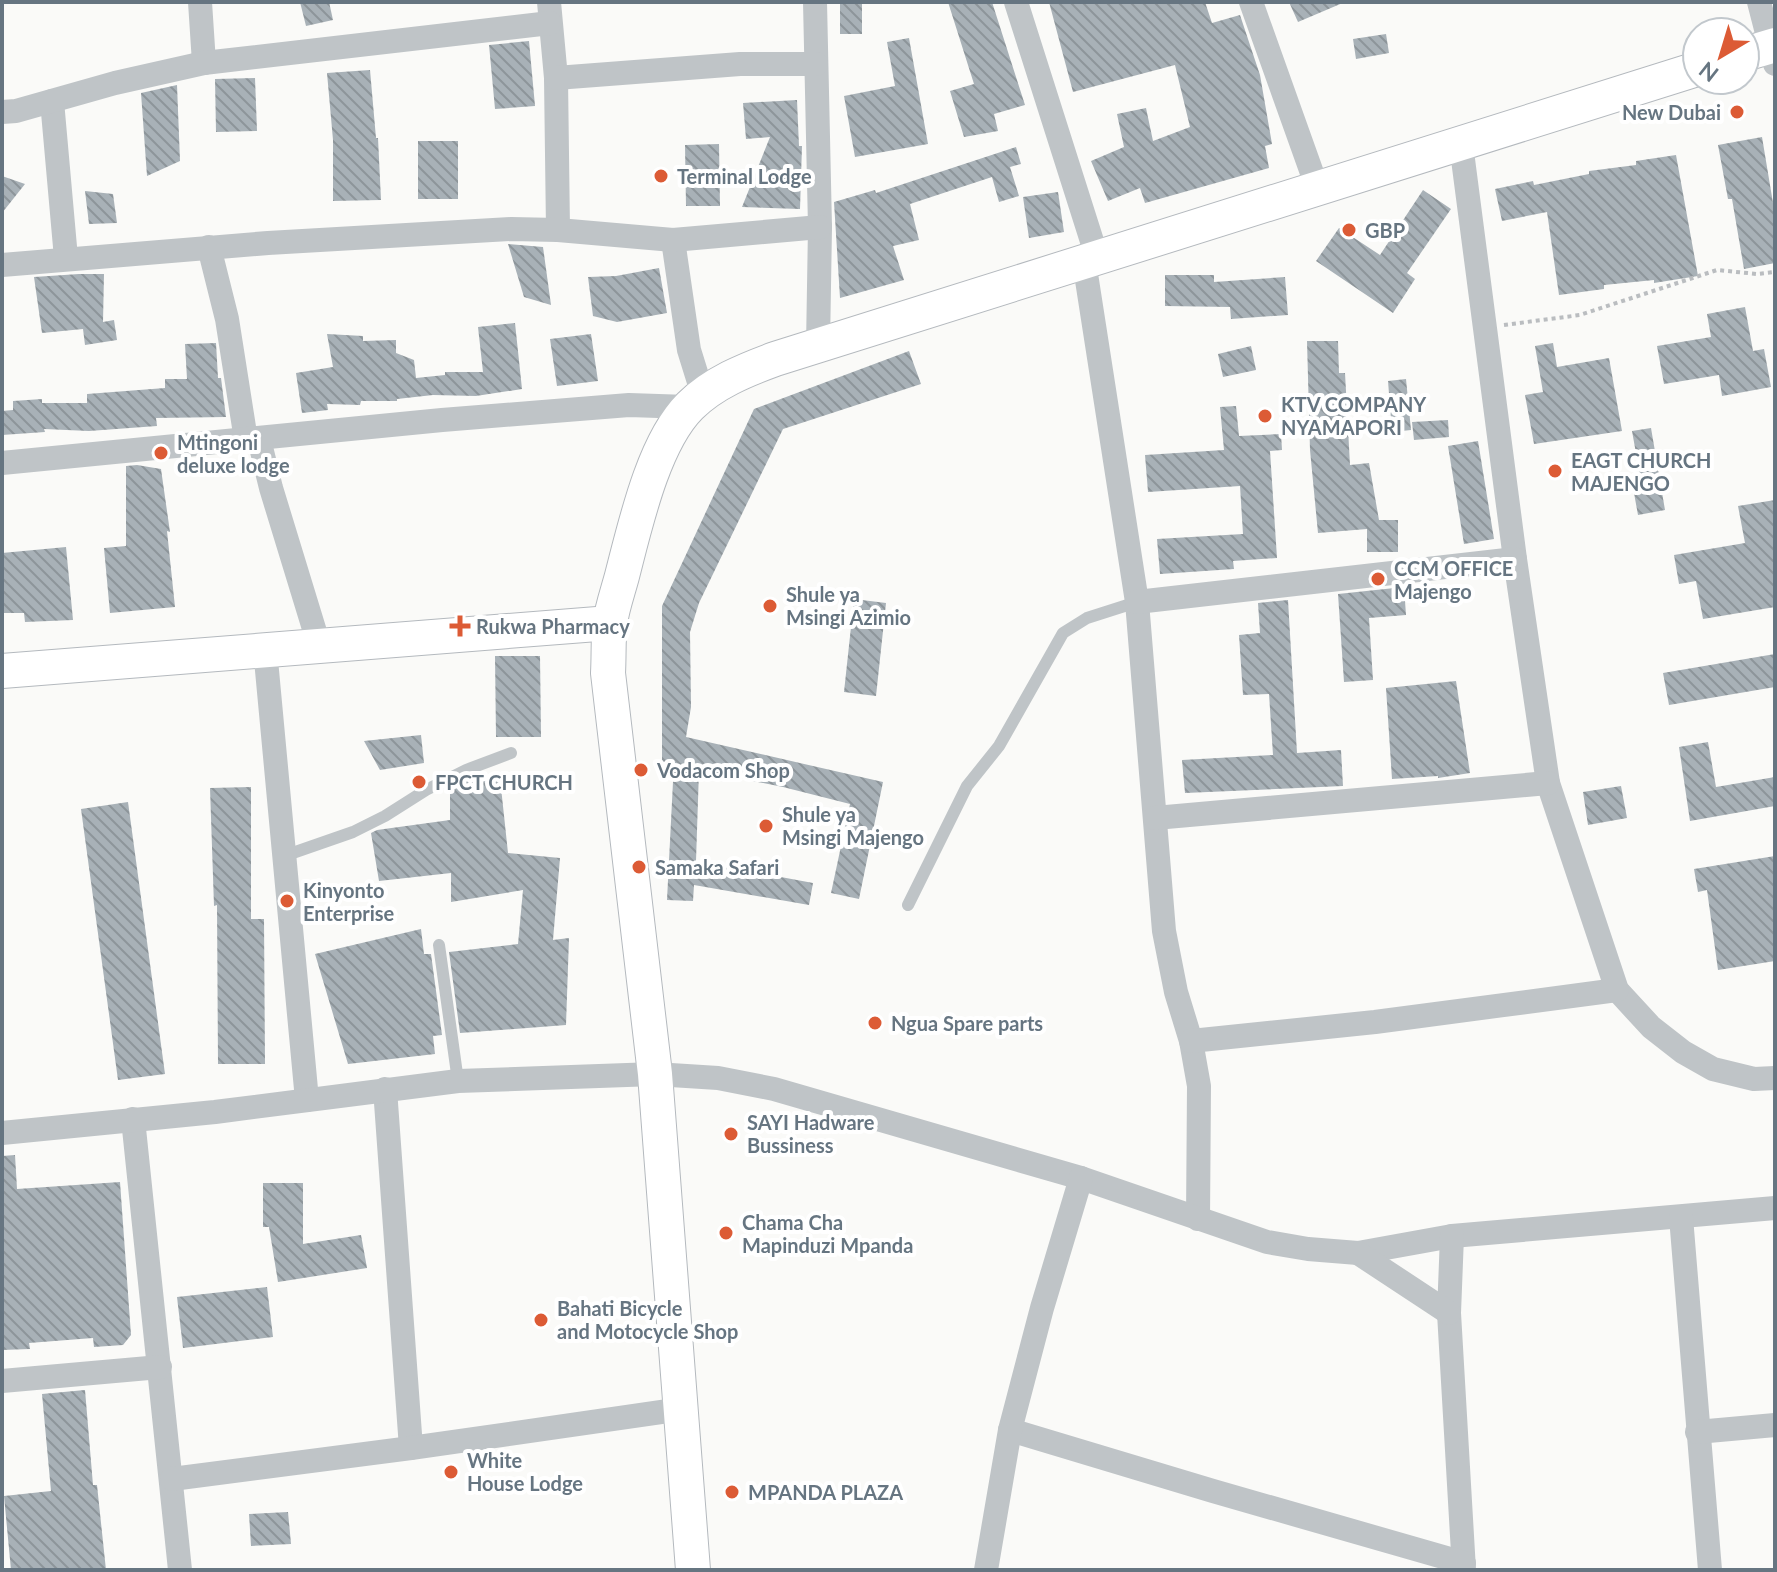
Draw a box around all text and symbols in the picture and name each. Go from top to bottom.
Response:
north arrow [1681,16,1761,96]
text: N [1693,56,1723,88]
place label: New Dubai [1622,100,1721,124]
marker: New Dubai [1728,103,1746,121]
place label: Terminal Lodge [677,164,812,188]
marker: Terminal Lodge [652,167,670,185]
place label: GBP [1365,218,1405,242]
marker: GBP [1340,221,1358,239]
place label: KTV COMPANY NYAMAPORI [1281,392,1427,439]
marker: KTV COMPANY NYAMAPORI [1256,407,1274,425]
place label: Mtingoni deluxe lodge [177,430,290,477]
marker: Mtingoni deluxe lodge [152,444,170,462]
place label: EAGT CHURCH MAJENGO [1571,448,1712,495]
marker: EAGT CHURCH MAJENGO [1546,462,1564,480]
place label: CCM OFFICE Majengo [1394,556,1513,603]
marker: CCM OFFICE Majengo [1369,570,1387,588]
place label: Shule ya Msingi Azimio [786,582,911,629]
marker: Shule ya Msingi Azimio [761,597,779,615]
place label: Rukwa Pharmacy [476,614,630,638]
marker: Rukwa Pharmacy [451,617,469,635]
place label: Vodacom Shop [656,758,790,782]
marker: Vodacom Shop [632,761,650,779]
place label: FPCT CHURCH [435,770,573,794]
marker: FPCT CHURCH [410,773,428,791]
place label: Shule ya Msingi Majengo [782,802,924,849]
marker: Shule ya Msingi Majengo [757,817,775,835]
place label: Samaka Safari [655,855,779,879]
marker: Samaka Safari [630,858,648,876]
place label: Kinyonto Enterprise [303,878,395,925]
marker: Kinyonto Enterprise [278,892,296,910]
place label: Ngua Spare parts [891,1011,1043,1035]
marker: Ngua Spare parts [866,1014,884,1032]
place label: SAYI Hadware Bussiness [747,1110,875,1157]
marker: SAYI Hadware Bussiness [722,1125,740,1143]
place label: Chama Cha Mapinduzi Mpanda [742,1210,913,1257]
marker: Chama Cha Mapinduzi Mpanda [717,1224,735,1242]
place label: Bahati Bicycle and Motocycle Shop [557,1296,738,1343]
marker: Bahati Bicycle and Motocycle Shop [532,1311,550,1329]
place label: White House Lodge [467,1448,583,1495]
marker: White House Lodge [442,1463,460,1481]
place label: MPANDA PLAZA [748,1480,903,1504]
marker: MPANDA PLAZA [723,1483,741,1501]

